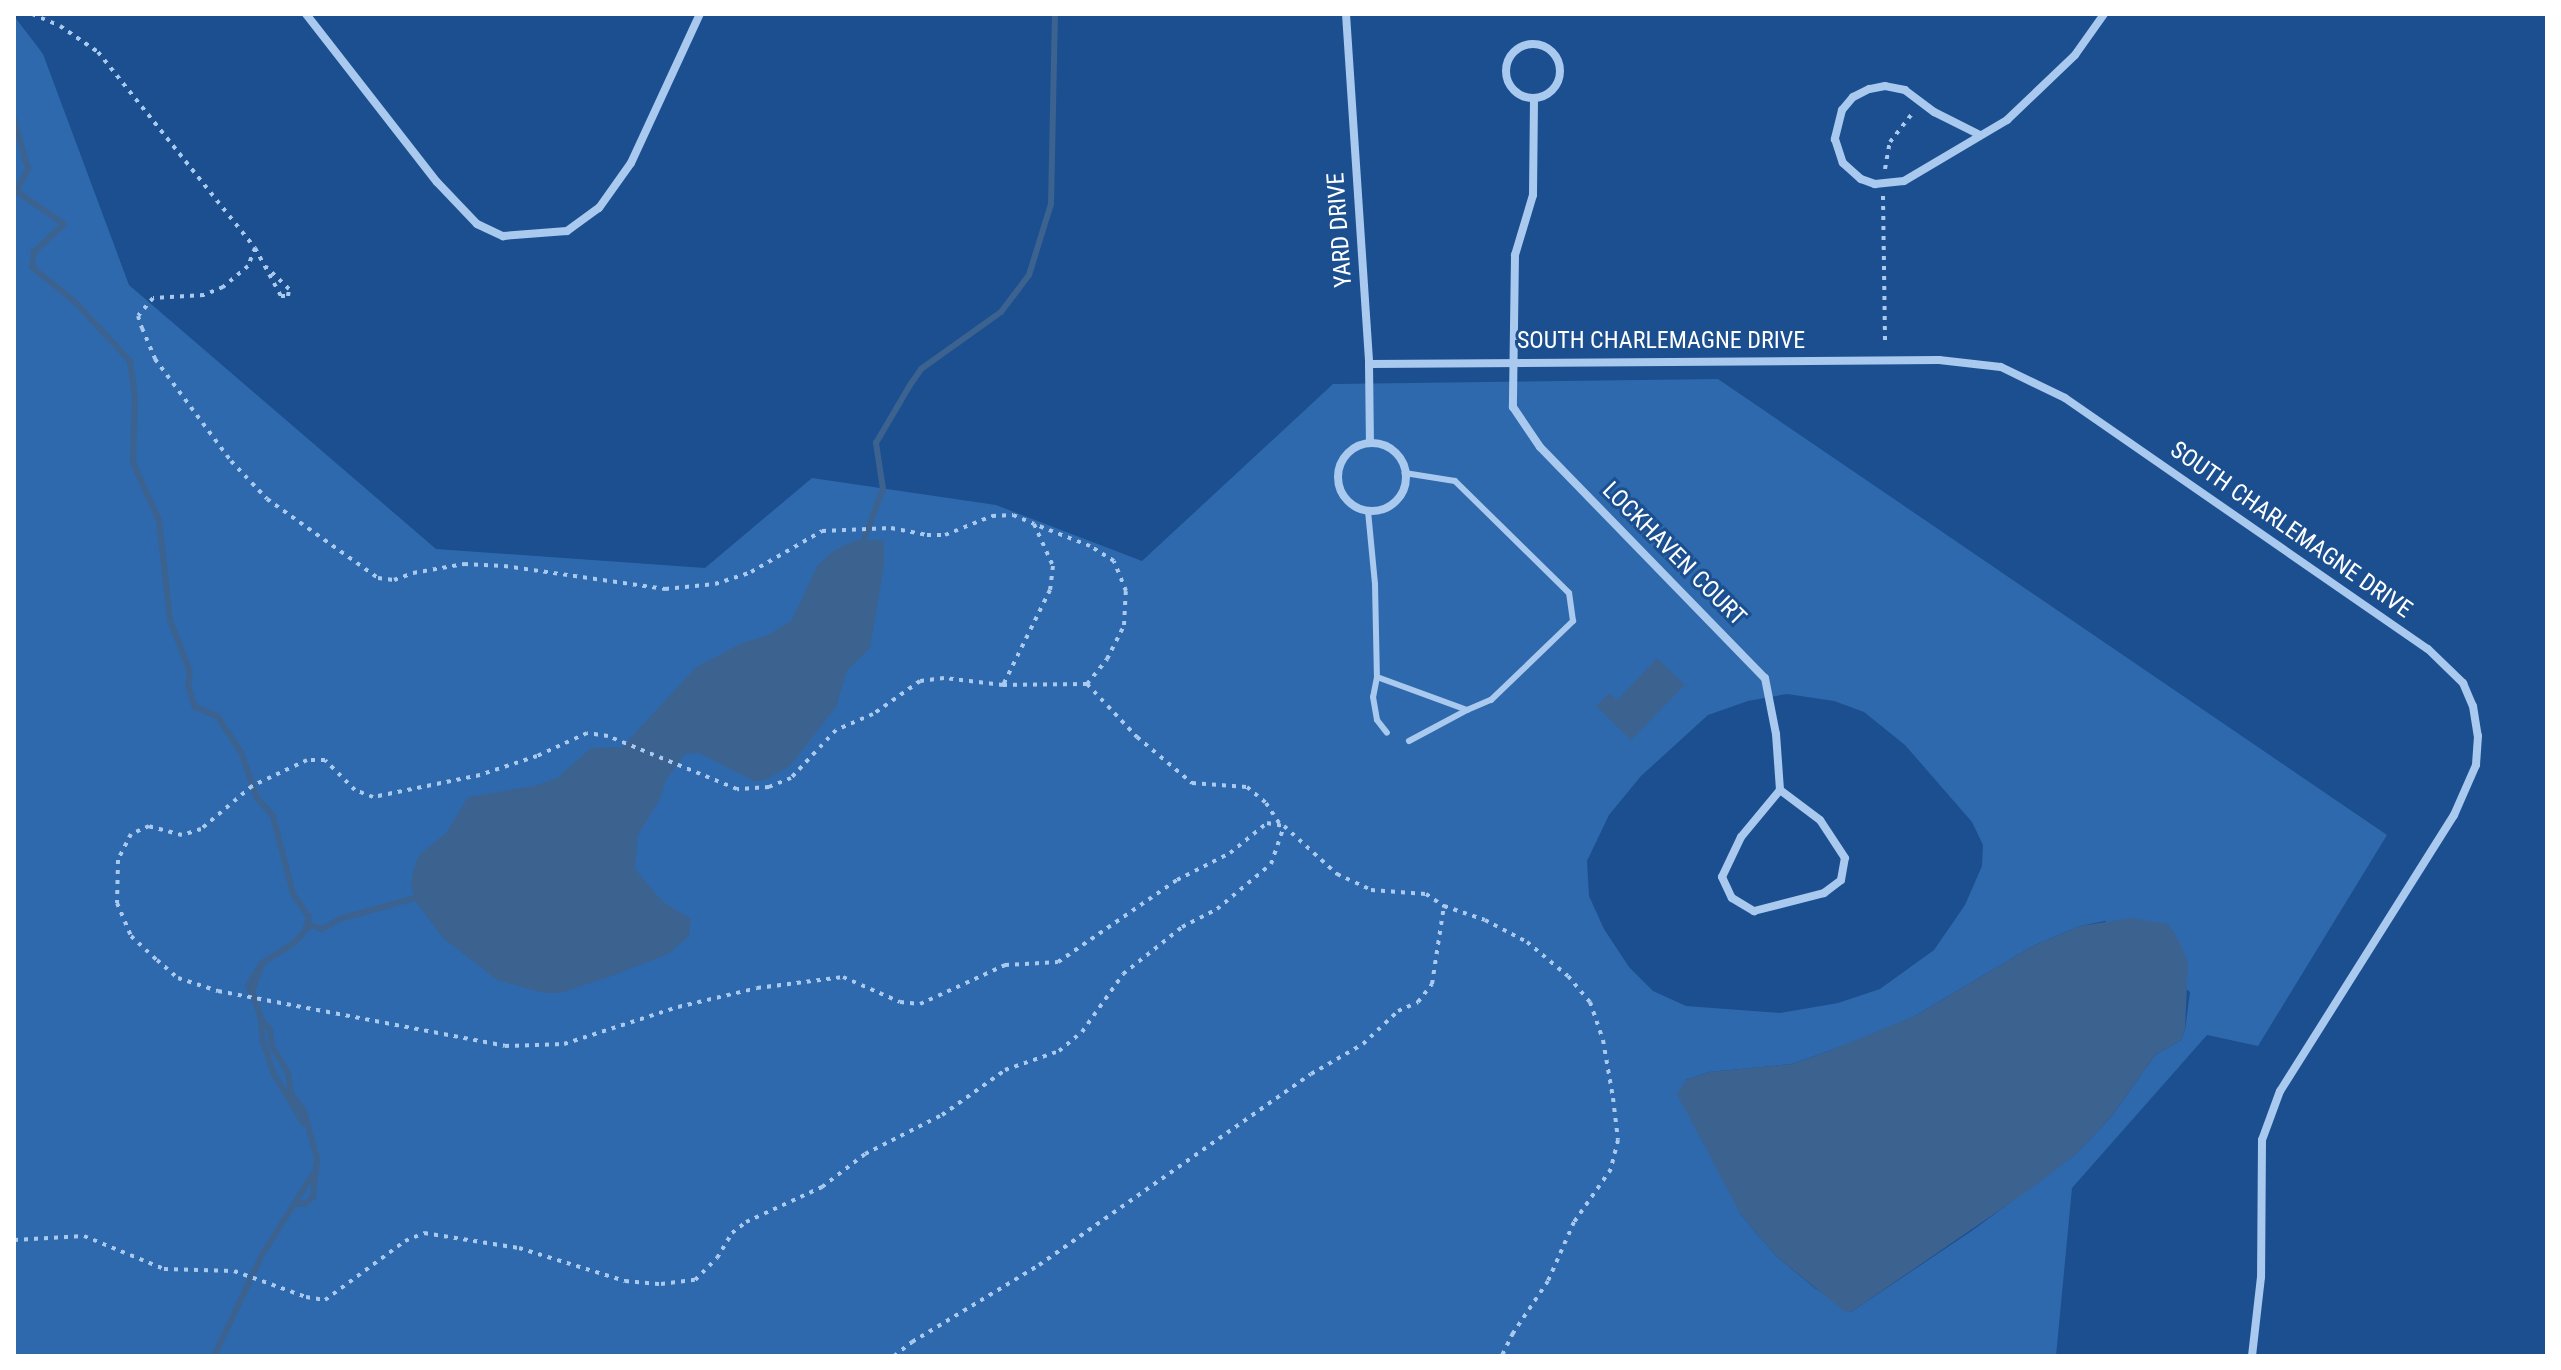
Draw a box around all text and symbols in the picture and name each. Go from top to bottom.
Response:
street label: YARD DRIVE [1322,172,1358,288]
street label: SOUTH CHARLEMAGNE DRIVE [1517,327,1805,355]
street label: SOUTH CHARLEMAGNE DRIVE [2165,436,2417,624]
street label: LOCKHAVEN COURT [1596,476,1752,632]

